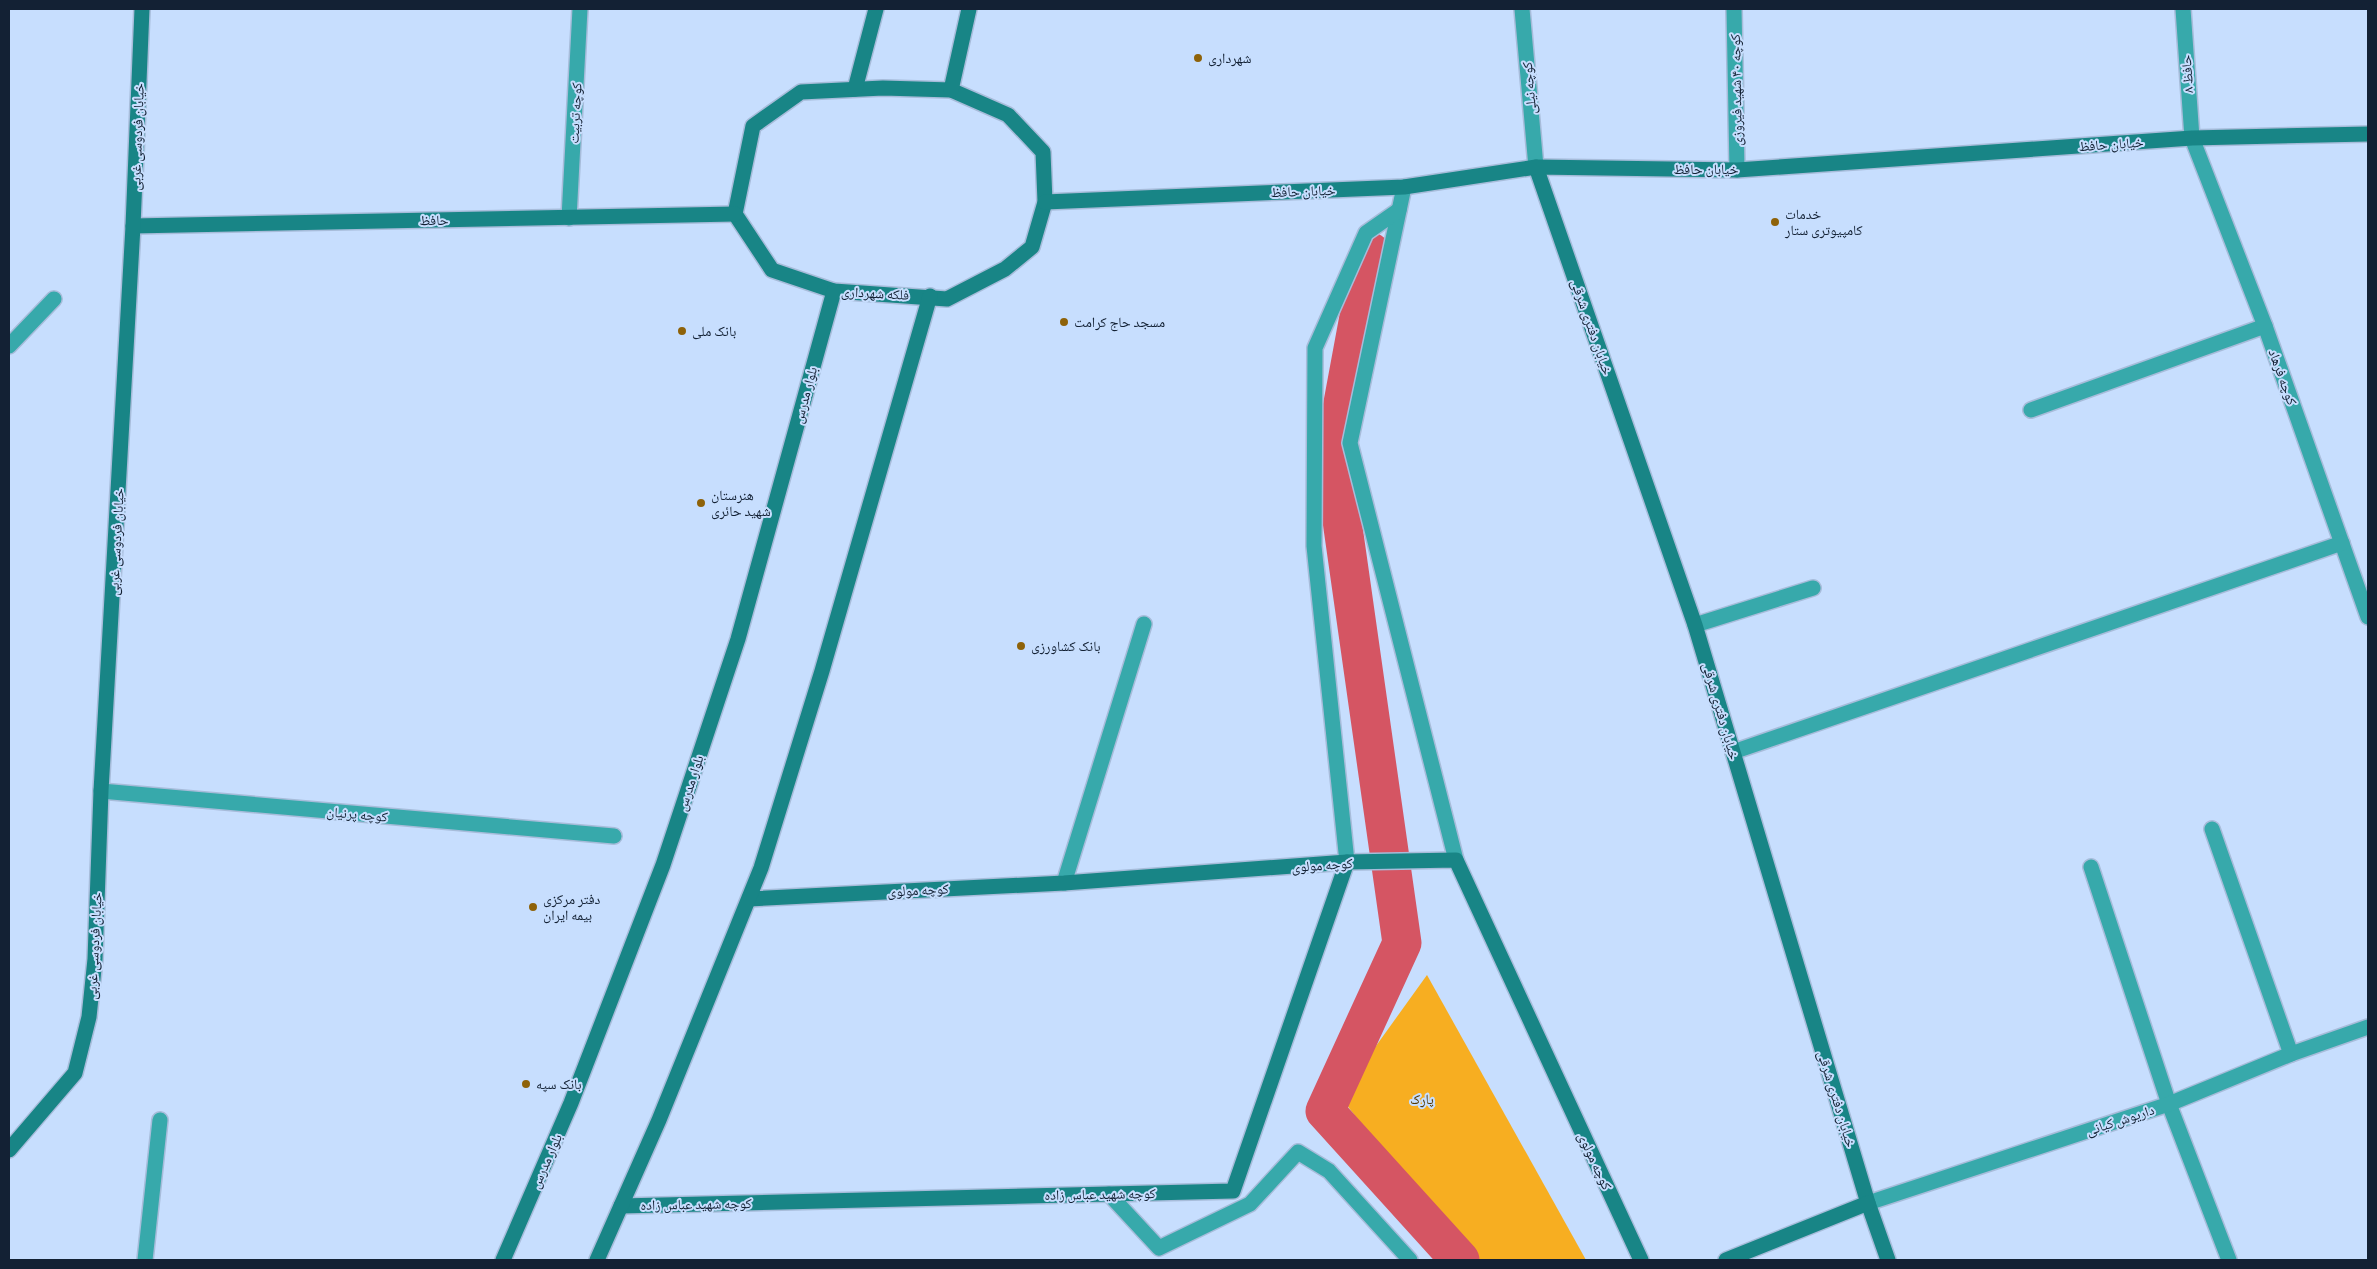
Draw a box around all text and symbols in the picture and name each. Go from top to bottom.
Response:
street label: کوچه ۴۰ شهید فیروزی [1726,34,1748,146]
place label: شهرداری [1208,49,1251,69]
marker: شهرداری [1192,52,1204,64]
street label: حافظ ۸ [2177,54,2199,94]
street label: کوچه نیلی [1518,61,1542,115]
street label: کوچه تربیت [564,82,588,144]
street label: خیابان فردوسی غربی [126,83,150,191]
street label: خیابان حافظ [2078,133,2144,157]
street label: خیابان حافظ [1673,160,1739,180]
street label: خیابان حافظ [1270,181,1336,203]
place label: خدمات کامپیوتری ستار [1784,205,1863,241]
street label: حافظ [419,211,449,231]
marker: خدمات کامپیوتری ستار [1769,216,1781,228]
street label: خیابان دفتری شرقی [1565,277,1617,378]
street label: فلکه شهرداری [840,282,910,306]
place label: مسجد حاج کرامت [1074,313,1165,333]
marker: مسجد حاج کرامت [1058,316,1070,328]
place label: بانک ملی [692,322,736,342]
marker: بانک ملی [676,325,688,337]
street label: کوچه فرهاد [2263,346,2302,408]
street label: بلوار مدرس [789,365,823,426]
place label: هنرستان شهید حائری [711,486,771,522]
street label: خیابان فردوسی غربی [104,488,130,596]
marker: هنرستان شهید حائری [695,497,707,509]
place label: بانک کشاورزی [1031,637,1101,657]
marker: بانک کشاورزی [1015,640,1027,652]
street label: خیابان دفتری شرقی [1697,660,1743,762]
street label: بلوار مدرس [672,753,709,814]
street label: کوچه پرنیان [325,802,389,828]
street label: کوچه مولوی [1291,854,1354,878]
street label: کوچه مولوی [887,879,949,903]
place label: دفتر مرکزی بیمه ایران [543,890,601,926]
street label: خیابان فردوسی غربی [82,892,108,1000]
marker: دفتر مرکزی بیمه ایران [527,901,539,913]
street label: خیابان دفتری شرقی [1812,1049,1860,1150]
place label: بانک سپه [536,1075,582,1095]
marker: بانک سپه [520,1078,532,1090]
park label: پارک [1410,1090,1434,1110]
street label: داریوش کیانی [2084,1100,2157,1141]
street label: کوچه مولوی [1572,1129,1616,1194]
street label: بلوار مدرس [526,1131,568,1192]
street label: کوچه شهید عباس زاده [1044,1184,1156,1206]
street label: کوچه شهید عباس زاده [640,1194,752,1216]

